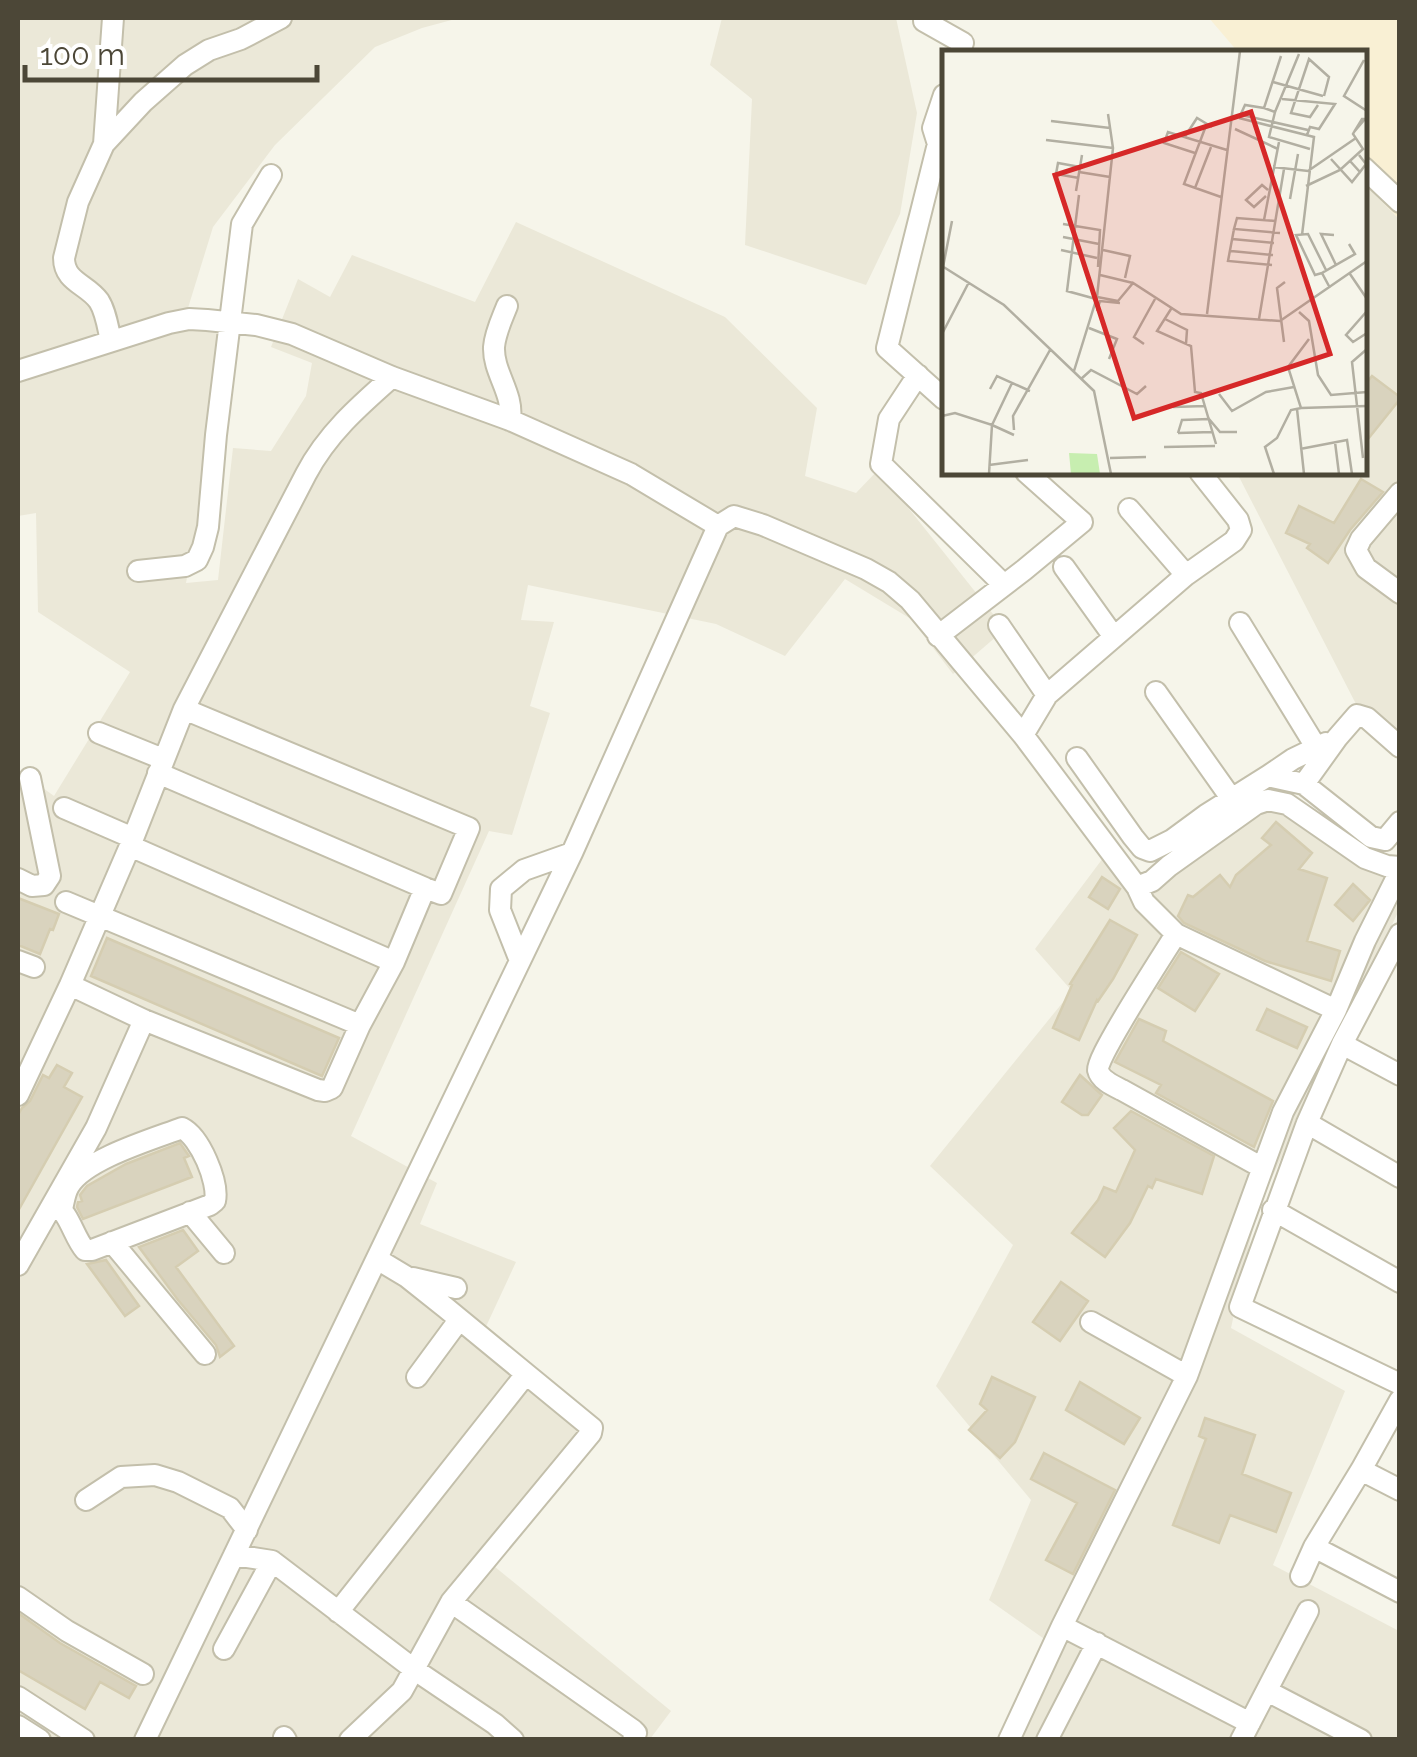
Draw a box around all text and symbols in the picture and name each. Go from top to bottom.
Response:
scale bar [25,20,318,82]
text: 100 m [40,37,125,72]
inset map [942,50,1367,475]

